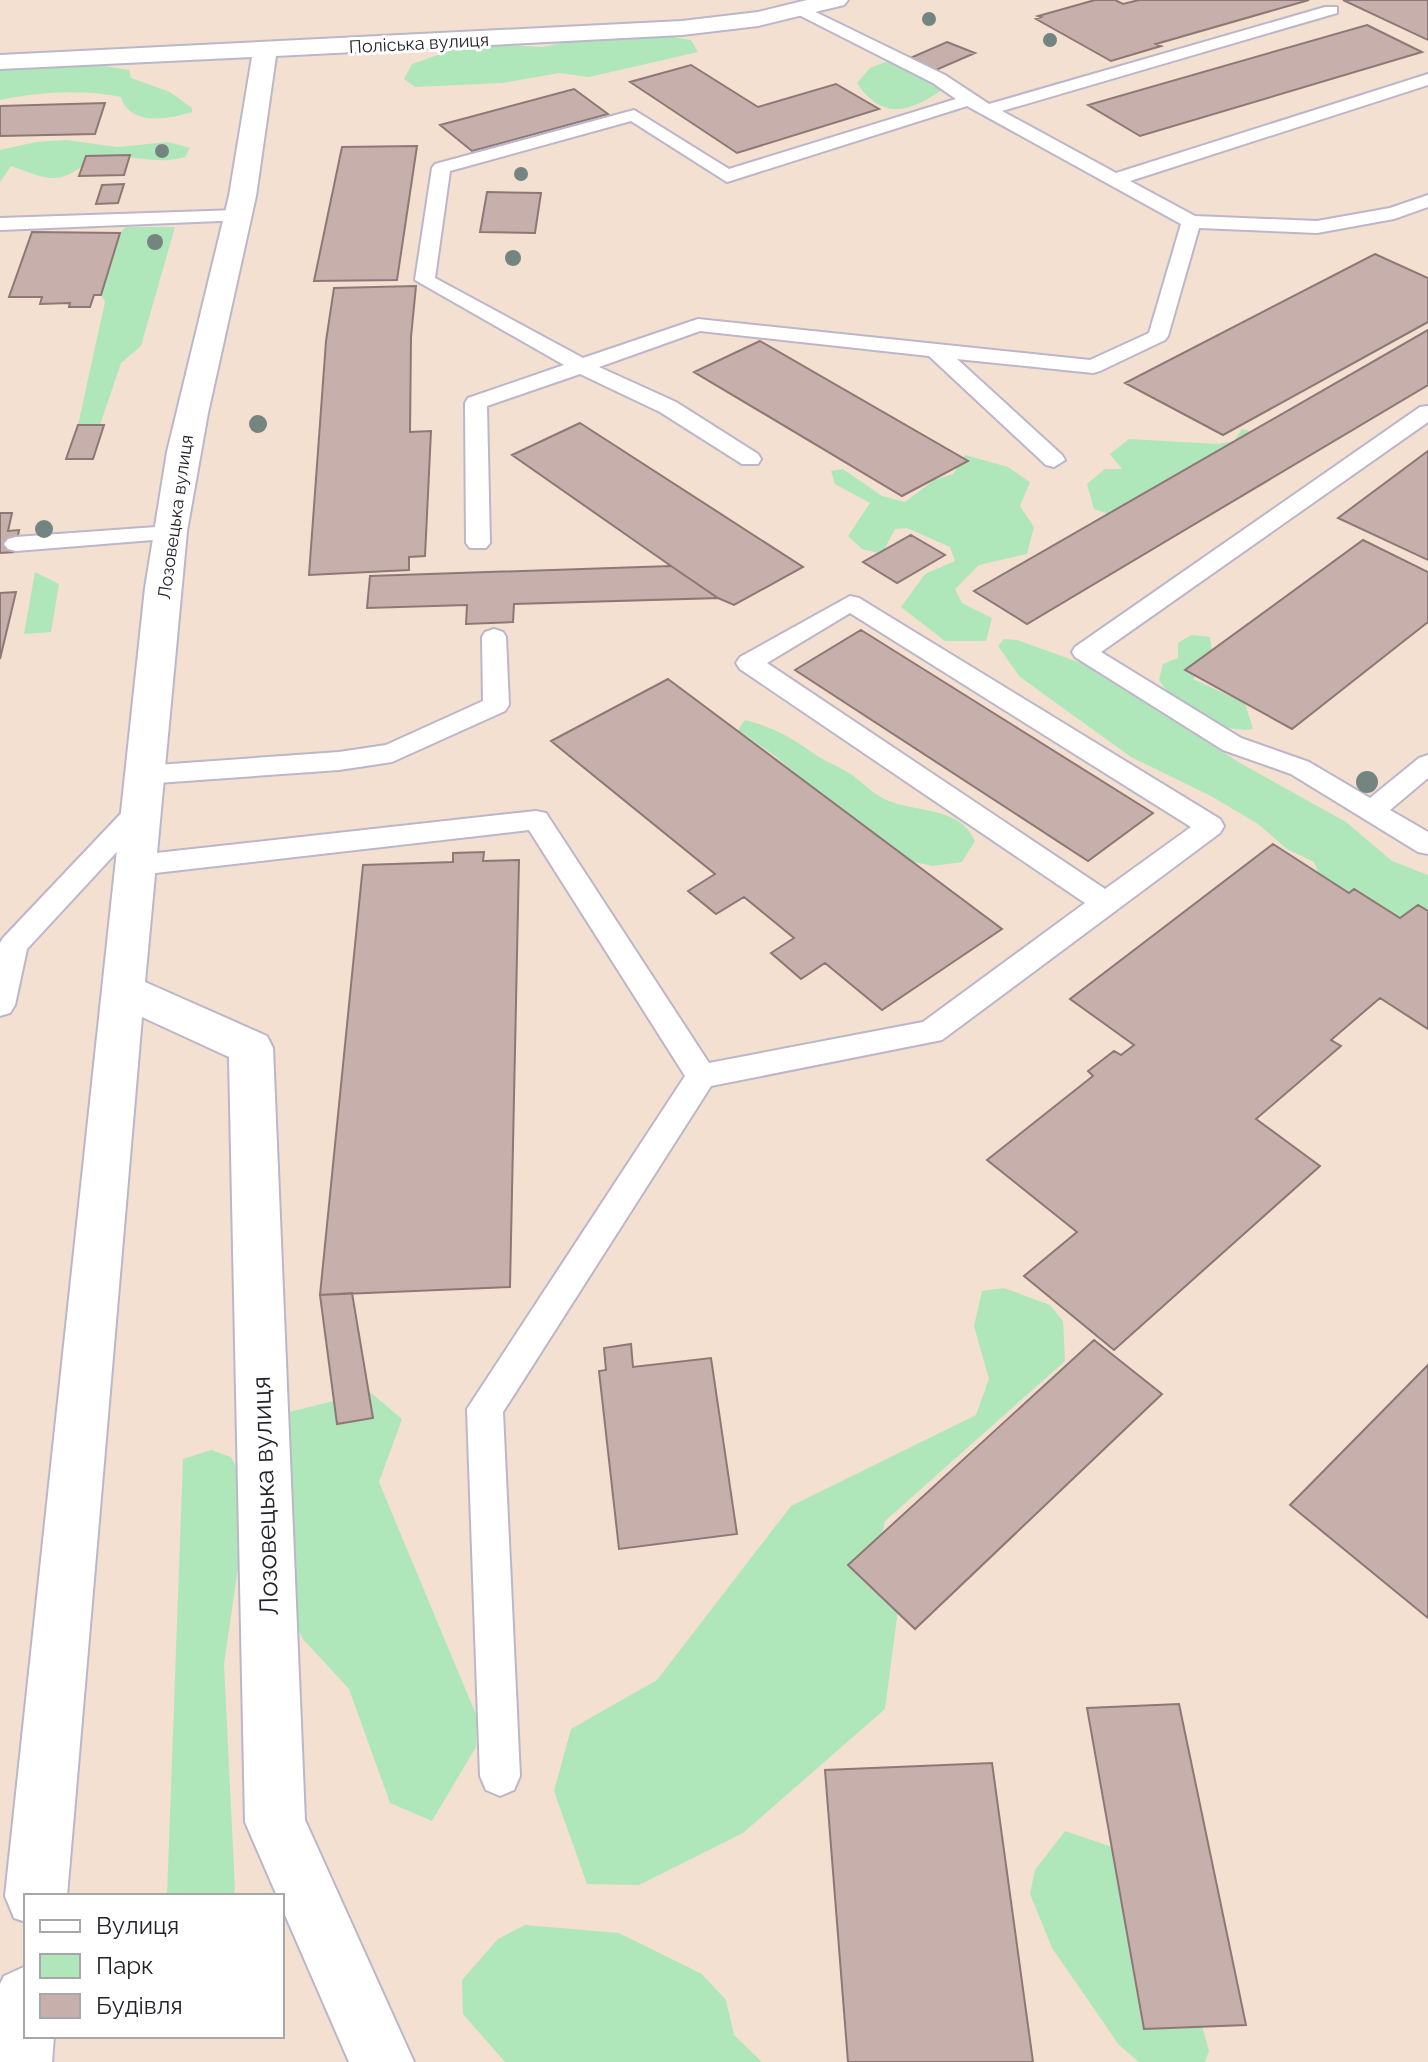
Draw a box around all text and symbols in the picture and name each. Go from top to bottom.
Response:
street label: Поліська вулиця [348,29,490,57]
street label: Лозовецька вулиця [153,433,197,601]
street label: Лозовецька вулиця [246,1376,284,1616]
legend [24,1894,284,2038]
text: Вулиця [96,1911,179,1940]
text: Парк [96,1951,154,1980]
text: Будівля [96,1991,183,2020]

